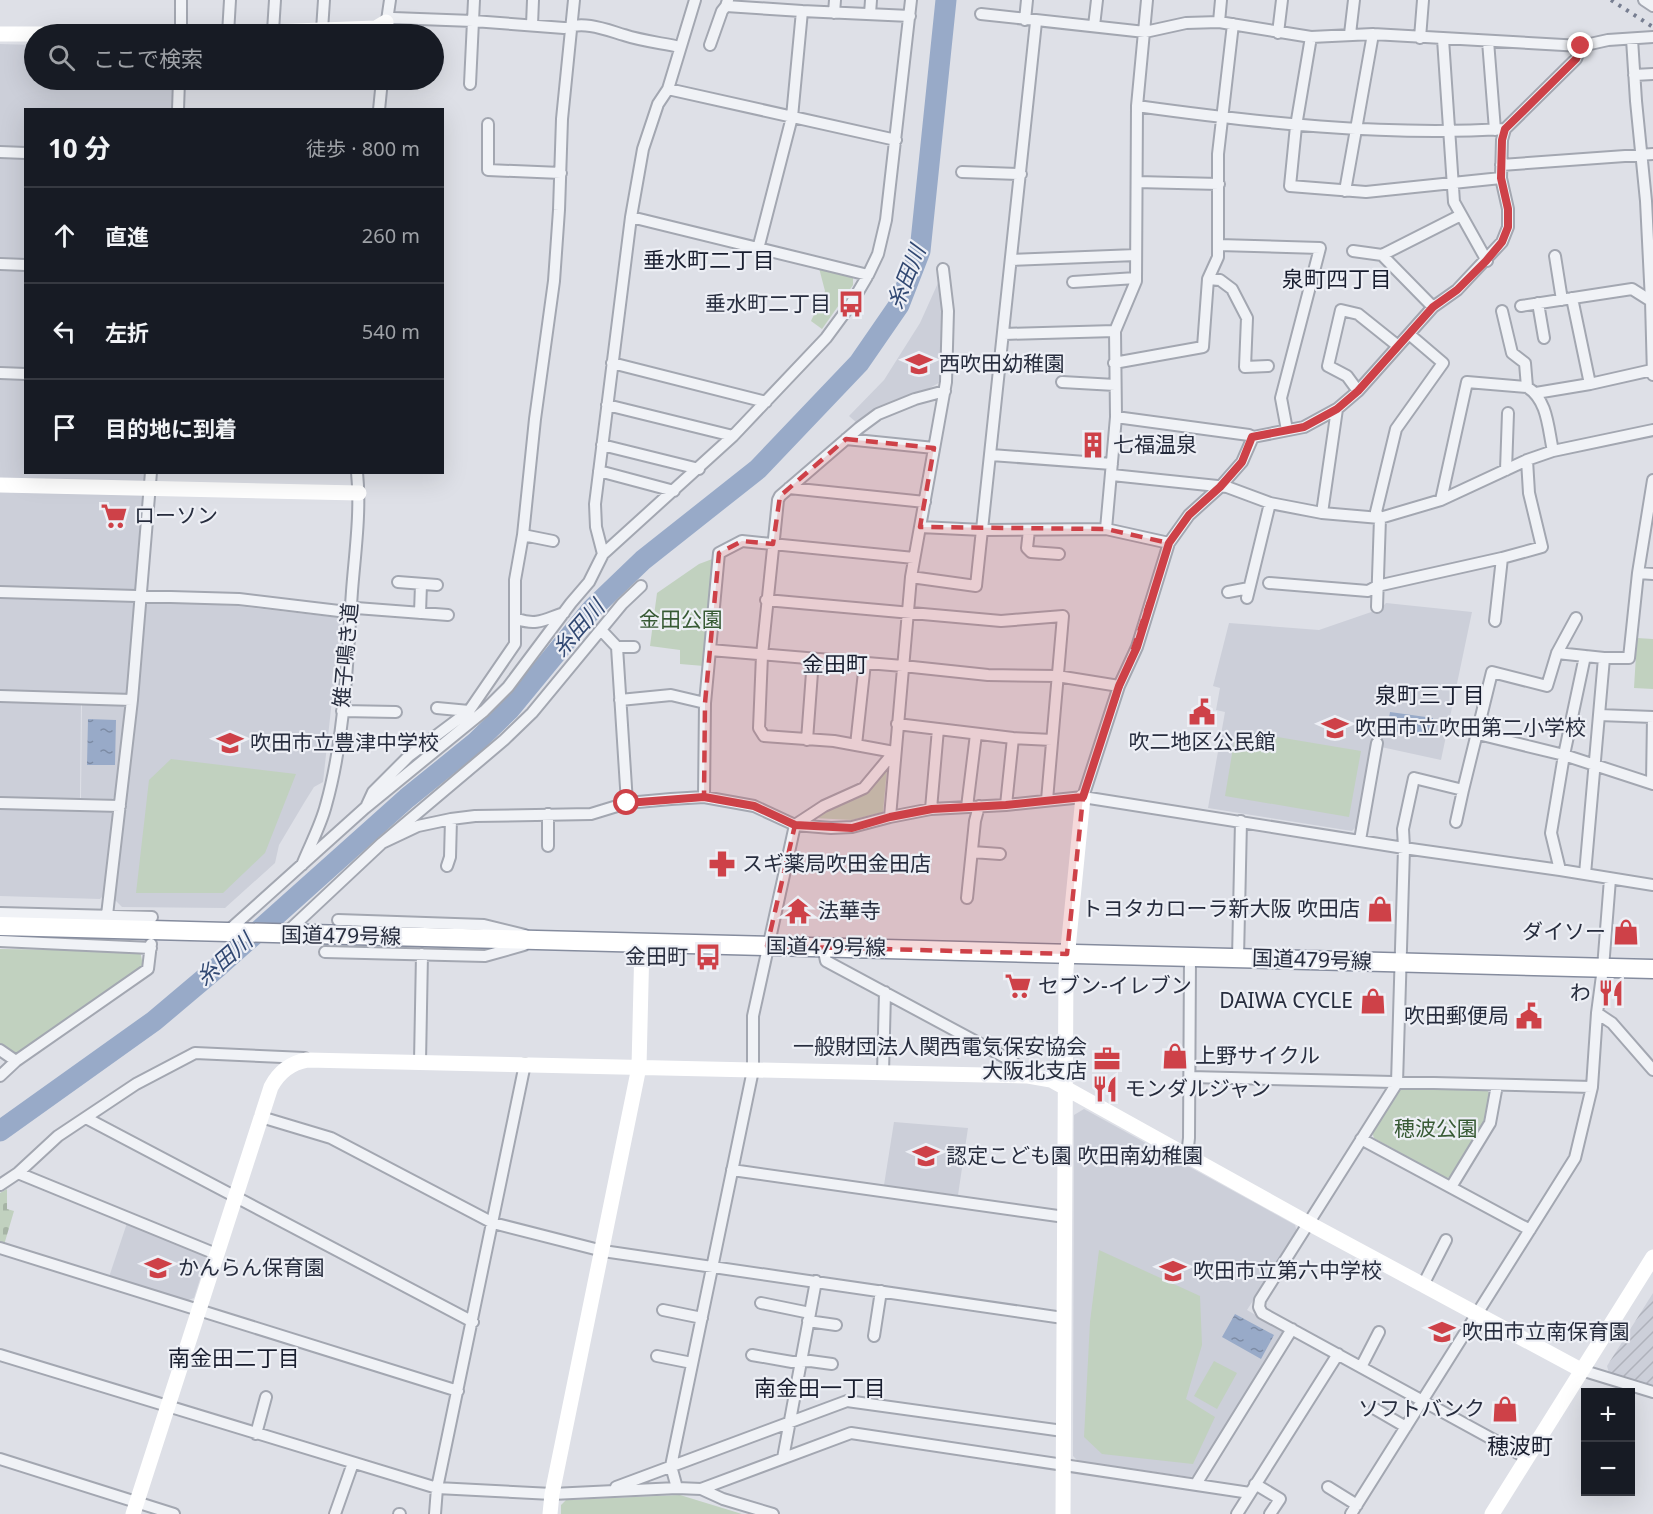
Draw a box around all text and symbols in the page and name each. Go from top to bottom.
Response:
search box [24,24,444,90]
route end [1567,32,1593,58]
icon: search [45,41,78,74]
text: ここで検索 [93,43,203,73]
text: 10 分 [48,130,111,166]
text: 徒歩 · 800 m [306,135,420,162]
icon: ahead [48,219,81,252]
text: 直進 [105,221,149,251]
text: 260 m [362,222,420,249]
water label: 糸田川 [879,239,932,313]
district label: 垂水町二丁目 [643,244,775,274]
district label: 泉町四丁目 [1282,263,1392,293]
place label: 垂水町二丁目 [705,289,831,317]
bus stop icon: 垂水町二丁目 [836,289,866,319]
icon: left [48,315,81,348]
text: 左折 [105,317,149,347]
text: 540 m [362,318,420,345]
school or university icon: 西吹田幼稚園 [904,349,934,379]
place label: 西吹田幼稚園 [939,349,1065,377]
icon: arrive [48,411,81,444]
text: 目的地に到着 [105,413,237,443]
building icon: 七福温泉 [1078,430,1108,460]
place label: 七福温泉 [1113,430,1197,458]
supermarket icon: ローソン [99,501,129,531]
place label: ローソン [134,501,218,529]
water label: 糸田川 [544,591,612,662]
street label: 雉子鳴き道 [326,601,364,708]
park label: 金田公園 [639,605,723,633]
district label: 金田町 [802,648,868,678]
district label: 泉町三丁目 [1375,679,1485,709]
public building icon: 吹二地区公民館 [1187,697,1217,727]
school or university icon: 吹田市立吹田第二小学校 [1320,713,1350,743]
place label: 吹田市立吹田第二小学校 [1355,713,1586,741]
place label: 吹二地区公民館 [1129,727,1276,755]
school or university icon: 吹田市立豊津中学校 [215,728,245,758]
place label: 吹田市立豊津中学校 [250,728,439,756]
route start [613,789,639,815]
pharmacy icon: スギ薬局吹田金田店 [707,849,737,879]
place label: スギ薬局吹田金田店 [742,849,931,877]
place label: トヨタカローラ新大阪 吹田店 [1082,894,1360,922]
shop icon: トヨタカローラ新大阪 吹田店 [1365,894,1395,924]
temple icon: 法華寺 [783,896,813,926]
place label: 法華寺 [818,896,881,924]
place label: ダイソー [1522,917,1606,945]
shop icon: ダイソー [1611,917,1641,947]
street label: 国道479号線 [281,920,401,950]
water label: 糸田川 [189,924,260,991]
street label: 国道479号線 [766,931,886,961]
place label: 金田町 [625,942,688,970]
bus stop icon: 金田町 [693,942,723,972]
street label: 国道479号線 [1252,943,1373,975]
supermarket icon: セブン-イレブン [1003,971,1033,1001]
place label: セブン-イレブン [1038,971,1192,999]
place label: わ [1570,978,1591,1006]
restaurant icon: わ [1596,978,1626,1008]
place label: DAIWA CYCLE [1219,986,1353,1014]
shop icon: DAIWA CYCLE [1358,986,1388,1016]
place label: 吹田郵便局 [1404,1001,1509,1029]
public building icon: 吹田郵便局 [1514,1001,1544,1031]
place label: 一般財団法人関西電気保安協会 大阪北支店 [793,1032,1087,1084]
shop icon: 上野サイクル [1160,1041,1190,1071]
place label: 上野サイクル [1195,1041,1320,1069]
office icon: 一般財団法人関西電気保安協会 大阪北支店 [1092,1044,1122,1074]
restaurant icon: モンダルジャン [1090,1074,1120,1104]
place label: モンダルジャン [1125,1074,1271,1102]
park label: 穂波公園 [1394,1114,1478,1142]
school or university icon: 認定こども園 吹田南幼稚園 [911,1141,941,1171]
place label: 認定こども園 吹田南幼稚園 [946,1141,1203,1169]
school or university icon: かんらん保育園 [143,1253,173,1283]
place label: かんらん保育園 [178,1253,325,1281]
school or university icon: 吹田市立第六中学校 [1158,1256,1188,1286]
place label: 吹田市立第六中学校 [1193,1256,1382,1284]
school or university icon: 吹田市立南保育園 [1427,1317,1457,1347]
place label: 吹田市立南保育園 [1462,1317,1630,1345]
district label: 南金田二丁目 [168,1342,300,1372]
district label: 南金田一丁目 [754,1372,886,1402]
map controls [1581,1388,1635,1496]
button: + [1581,1388,1635,1442]
place label: ソフトバンク [1358,1394,1485,1422]
shop icon: ソフトバンク [1490,1394,1520,1424]
district label: 穂波町 [1487,1430,1553,1460]
button: − [1581,1442,1635,1496]

